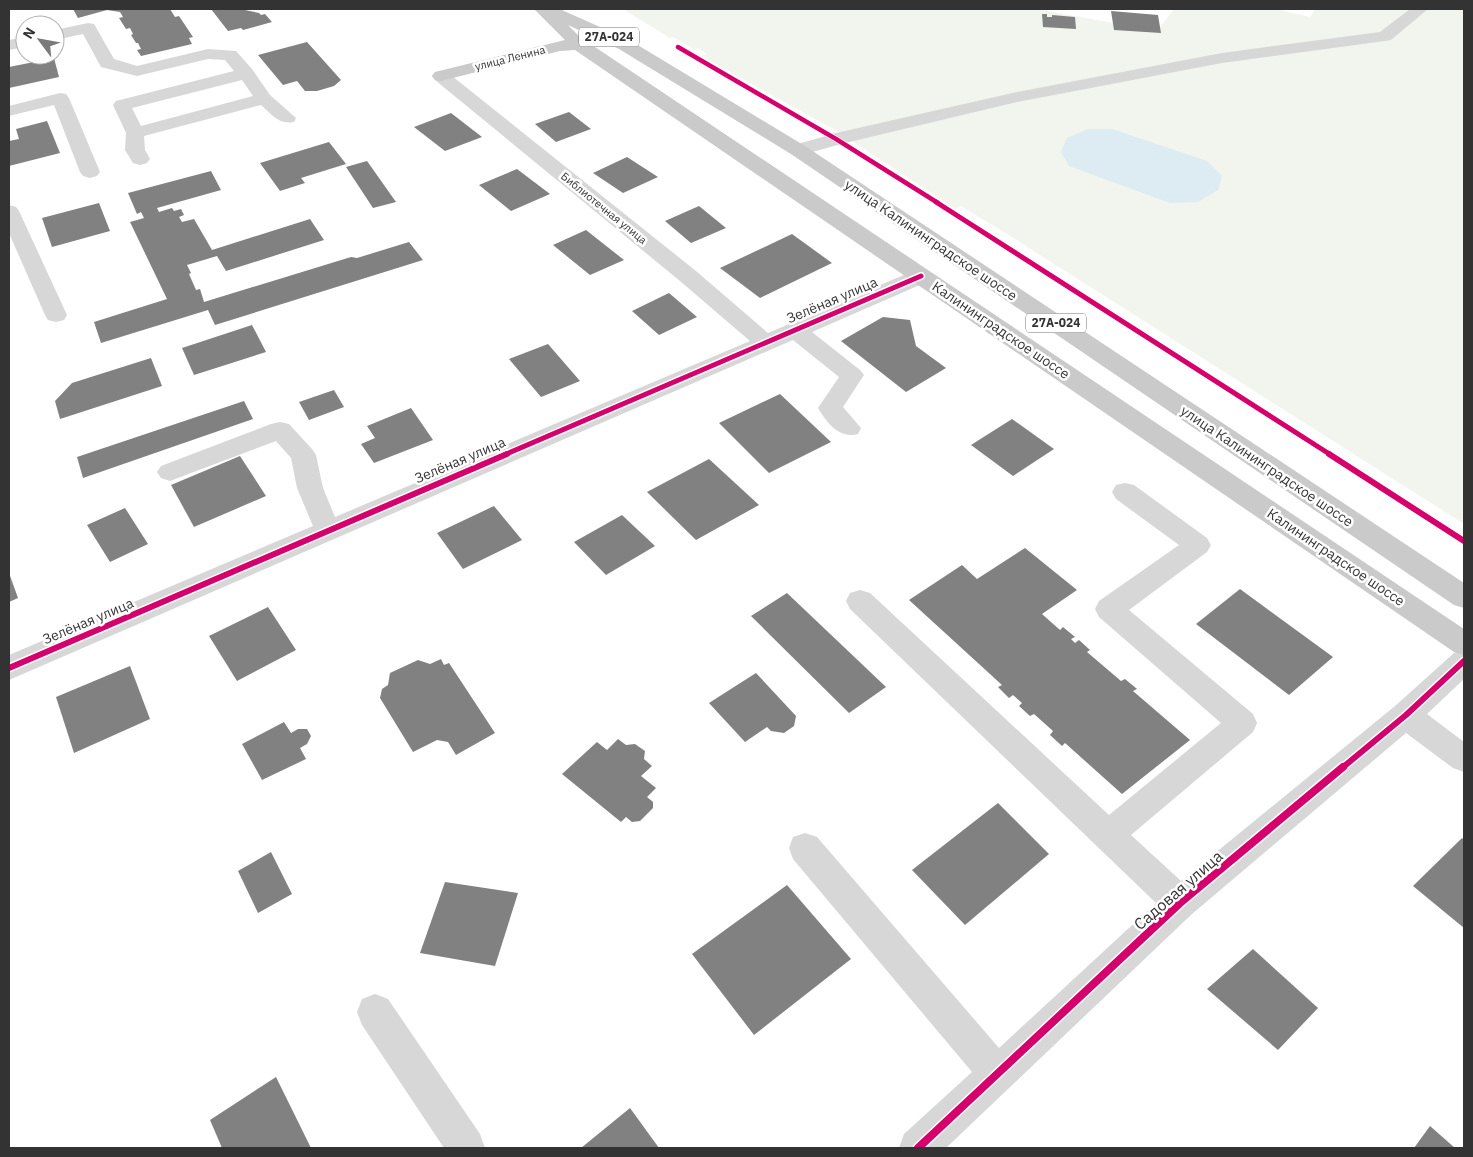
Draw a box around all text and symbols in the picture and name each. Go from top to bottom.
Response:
north arrow [15,15,65,65]
text: N [19,24,39,42]
road number: 27А-024 [579,28,639,46]
street label: улица Ленина [473,42,547,73]
street label: Библиотечная улица [558,169,650,247]
street label: улица Калининградское шоссе [841,175,1021,305]
street label: Зелёная улица [784,273,881,327]
street label: Калининградское шоссе [929,277,1073,383]
road number: 27А-024 [1026,314,1086,332]
street label: улица Калининградское шоссе [1177,401,1357,531]
street label: Зелёная улица [412,433,509,487]
street label: Калининградское шоссе [1264,504,1408,610]
street label: Зелёная улица [40,594,137,648]
street label: Садовая улица [1129,846,1227,934]

